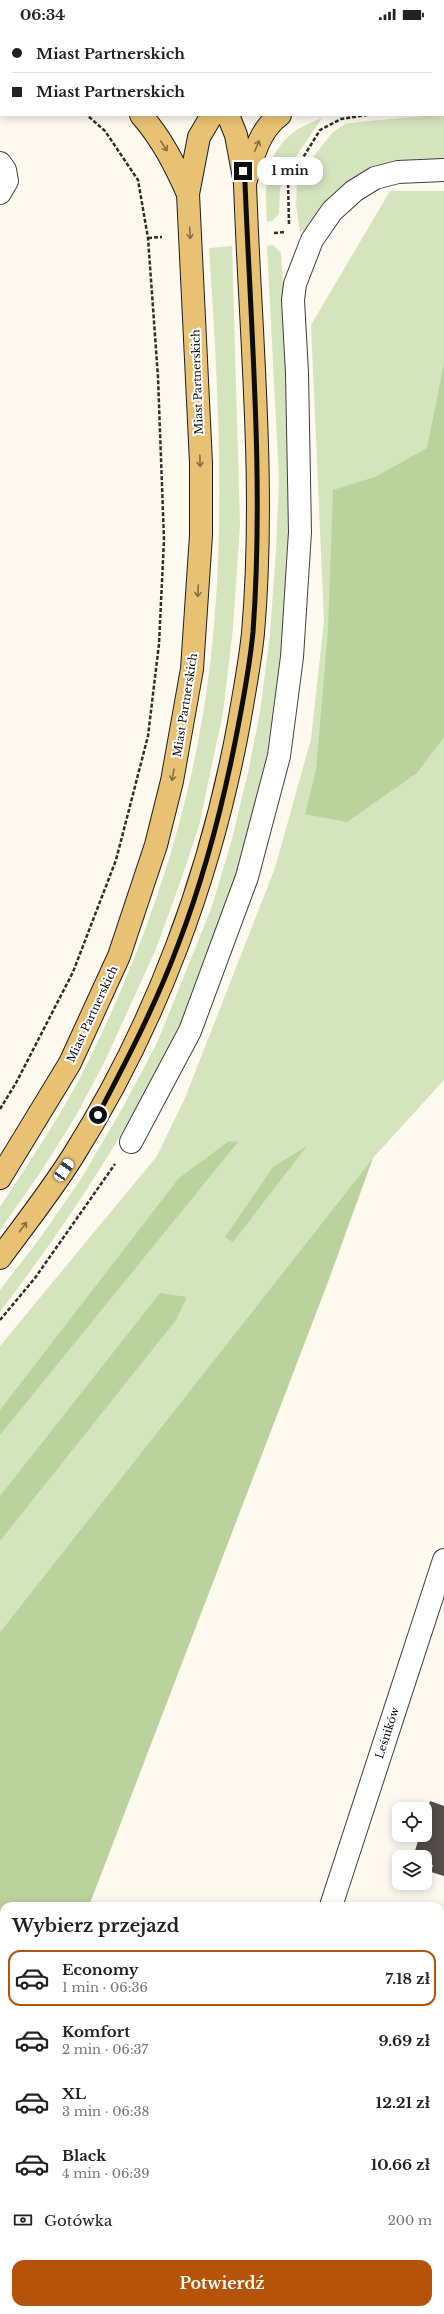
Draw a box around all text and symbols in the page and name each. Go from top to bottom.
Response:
text: 06:34 [20,5,65,24]
text: Miast Partnerskich [36,44,185,63]
text: Miast Partnerskich [36,82,185,101]
one-way arrow [160,140,168,151]
one-way arrow [254,141,262,153]
callout: 1 min [257,157,323,185]
route end [234,162,252,180]
text: 1 min [271,162,309,179]
one-way arrow [187,226,194,239]
street label: Miast Partnerskich [188,329,206,435]
one-way arrow [197,454,204,467]
one-way arrow [195,584,202,597]
street label: Miast Partnerskich [170,652,200,758]
one-way arrow [169,768,177,781]
street label: Miast Partnerskich [63,963,121,1065]
route start [89,1106,107,1124]
car [52,1157,76,1183]
one-way arrow [19,1221,28,1232]
street label: Leśników [372,1705,402,1761]
map controls [392,1802,432,1890]
button: locate [392,1802,432,1842]
button: layers [392,1850,432,1890]
text: Wybierz przejazd [12,1915,179,1937]
icon: car [14,1960,50,1996]
text: Economy [62,1960,139,1979]
text: 7.18 zł [385,1969,430,1988]
text: 1 min · 06:36 [62,1979,148,1996]
icon: car [14,2022,50,2058]
text: Komfort [62,2022,130,2041]
text: 9.69 zł [378,2031,430,2050]
text: 2 min · 06:37 [62,2041,148,2058]
icon: car [14,2084,50,2120]
text: XL [62,2084,86,2103]
text: 12.21 zł [376,2093,430,2112]
text: 3 min · 06:38 [62,2103,149,2120]
icon: car [14,2146,50,2182]
text: Black [62,2146,106,2165]
text: 10.66 zł [371,2155,430,2174]
text: 4 min · 06:39 [62,2165,150,2182]
icon: cash [12,2209,34,2231]
text: Gotówka [44,2211,112,2230]
text: 200 m [388,2212,432,2229]
button: Potwierdź [12,2260,432,2306]

